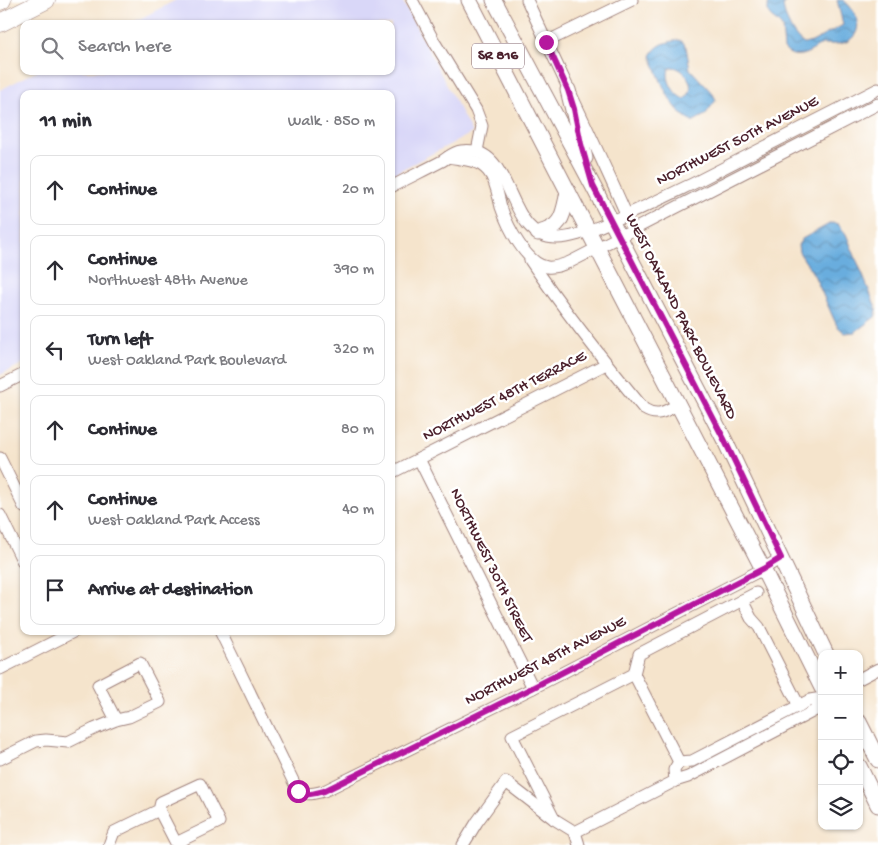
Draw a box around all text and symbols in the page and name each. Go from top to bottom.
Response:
search box [20,20,395,75]
route end [535,31,558,54]
icon: search [38,34,66,62]
text: Search here [78,36,172,59]
road number: SR 816 [472,44,524,68]
street label: NORTHWEST 50TH AVENUE [654,92,823,191]
text: 11 min [40,110,91,135]
text: Walk · 850 m [288,113,375,132]
icon: ahead [41,176,69,204]
text: Continue [88,179,157,202]
text: 20 m [342,181,374,200]
street label: WEST OAKLAND PARK BOULEVARD [620,211,740,423]
text: Continue [88,249,157,272]
icon: ahead [41,256,69,284]
text: 390 m [333,261,374,280]
text: Northwest 48th Avenue [88,272,248,291]
text: Turn left [88,329,152,352]
icon: left [41,336,69,364]
text: 320 m [334,341,374,360]
street label: NORTHWEST 48TH TERRACE [420,347,591,447]
text: West Oakland Park Boulevard [88,352,286,371]
icon: ahead [41,416,69,444]
text: Continue [88,419,157,442]
text: 80 m [341,421,374,440]
street label: NORTHWEST 30TH STREET [444,486,536,647]
text: Continue [88,489,157,512]
icon: ahead [41,496,69,524]
text: 40 m [342,501,374,520]
text: West Oakland Park Access [88,512,260,531]
icon: arrive [41,576,69,604]
text: Arrive at destination [88,579,252,602]
street label: NORTHWEST 48TH AVENUE [462,613,631,711]
map controls [818,650,863,830]
button: + [818,650,863,695]
button: − [818,695,863,740]
button: locate [818,740,863,785]
route start [287,780,310,803]
button: layers [818,785,863,830]

